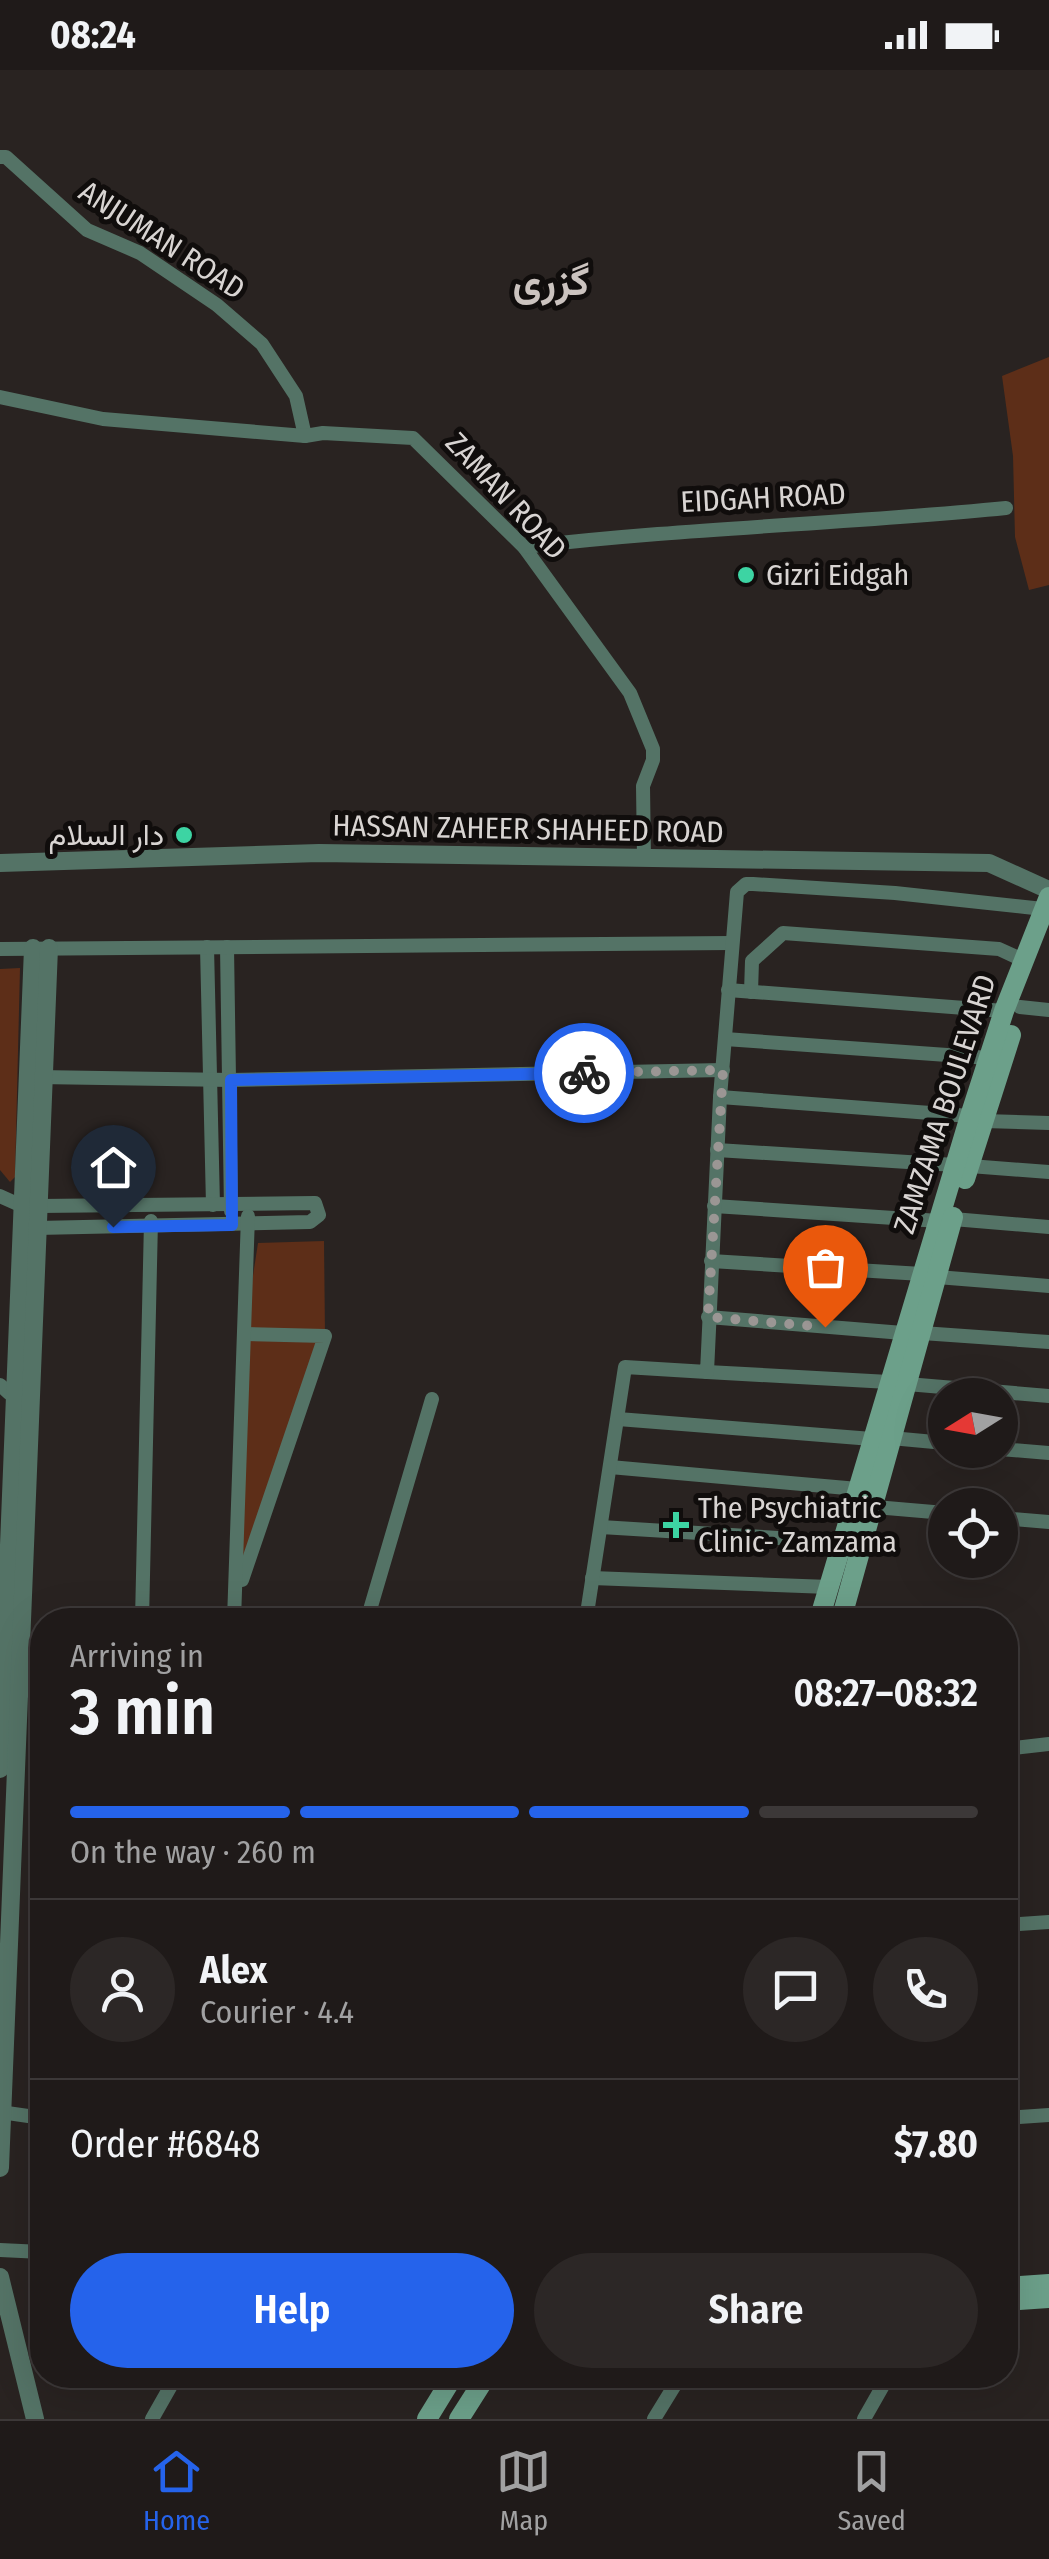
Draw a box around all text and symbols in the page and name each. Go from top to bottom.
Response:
text: 08:24 [50,12,136,58]
street label: ANJUMAN ROAD [73,173,251,307]
district label: گزری [513,258,589,306]
street label: ZAMAN ROAD [438,425,574,567]
street label: EIDGAH ROAD [679,476,847,520]
place label: Gizri Eidgah [766,557,909,593]
marker: Gizri Eidgah [735,564,757,586]
street label: HASSAN ZAHEER SHAHEED ROAD [332,808,724,850]
place label: دار السلام [49,817,164,854]
marker: دار السلام [173,824,195,846]
street label: ZAMZAMA BOULEVARD [886,970,1004,1238]
courier [534,1023,634,1123]
icon: bike [557,1046,612,1101]
pin [71,1125,156,1228]
icon: home [86,1140,141,1195]
pin [783,1225,868,1328]
icon: bag [798,1240,853,1295]
north arrow [928,1378,1018,1468]
map controls [928,1378,1018,1578]
button: locate [928,1488,1018,1578]
place label: The Psychiatric Clinic- Zamzama [698,1490,897,1560]
marker: The Psychiatric Clinic- Zamzama [663,1512,689,1538]
text: Arriving in [70,1637,204,1675]
text: 08:27–08:32 [793,1670,978,1716]
text: 3 min [70,1673,215,1751]
text: On the way · 260 m [70,1833,316,1871]
button: person [70,1937,175,2042]
button: chat [743,1937,848,2042]
button: phone [873,1937,978,2042]
text: Alex [200,1947,267,1993]
text: Courier · 4.4 [200,1993,354,2031]
text: Order #6848 [70,2121,261,2167]
text: $7.80 [894,2121,978,2167]
button: Help [70,2253,514,2368]
button: Share [534,2253,978,2368]
tab: Home [143,2444,210,2537]
tab: Map [496,2444,551,2537]
tab: Saved [837,2444,906,2537]

